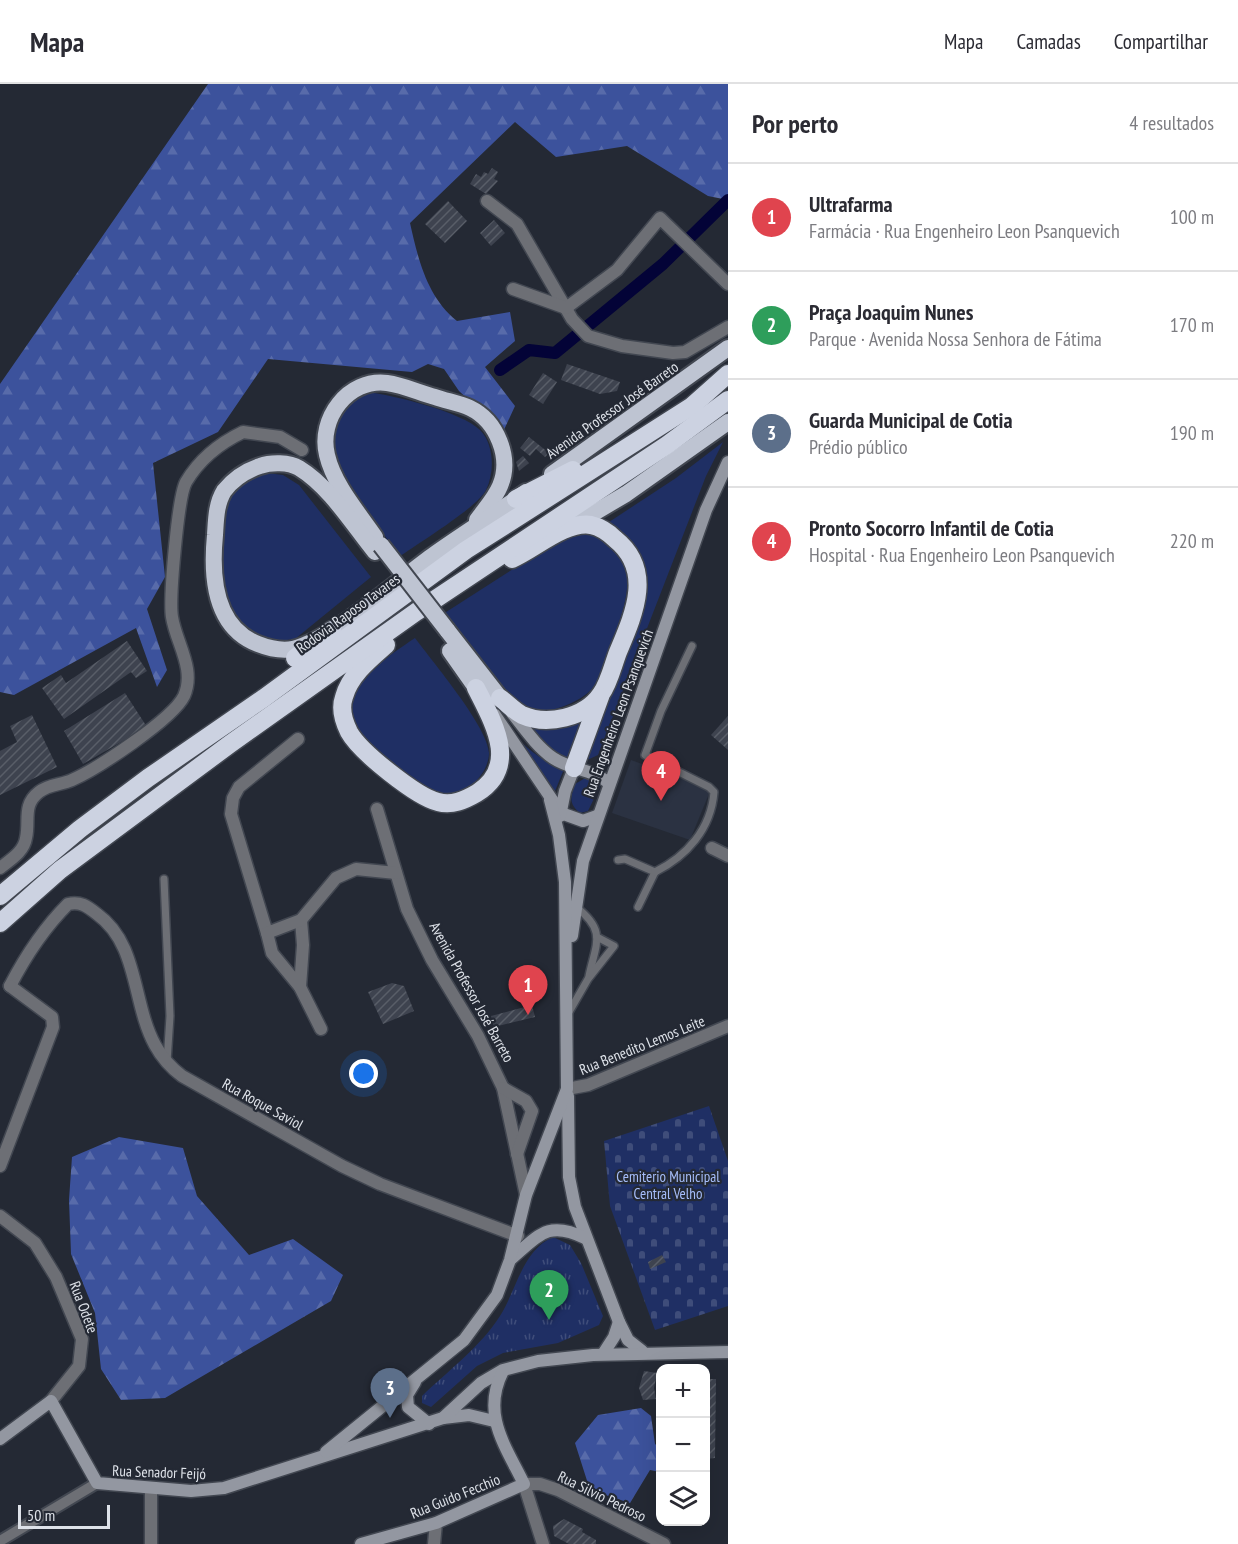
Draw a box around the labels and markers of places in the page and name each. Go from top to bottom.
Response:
pin: 4 [642,752,680,801]
pin: 1 [508,966,548,1015]
pin: 2 [530,1270,568,1320]
pin: 3 [370,1368,410,1418]

